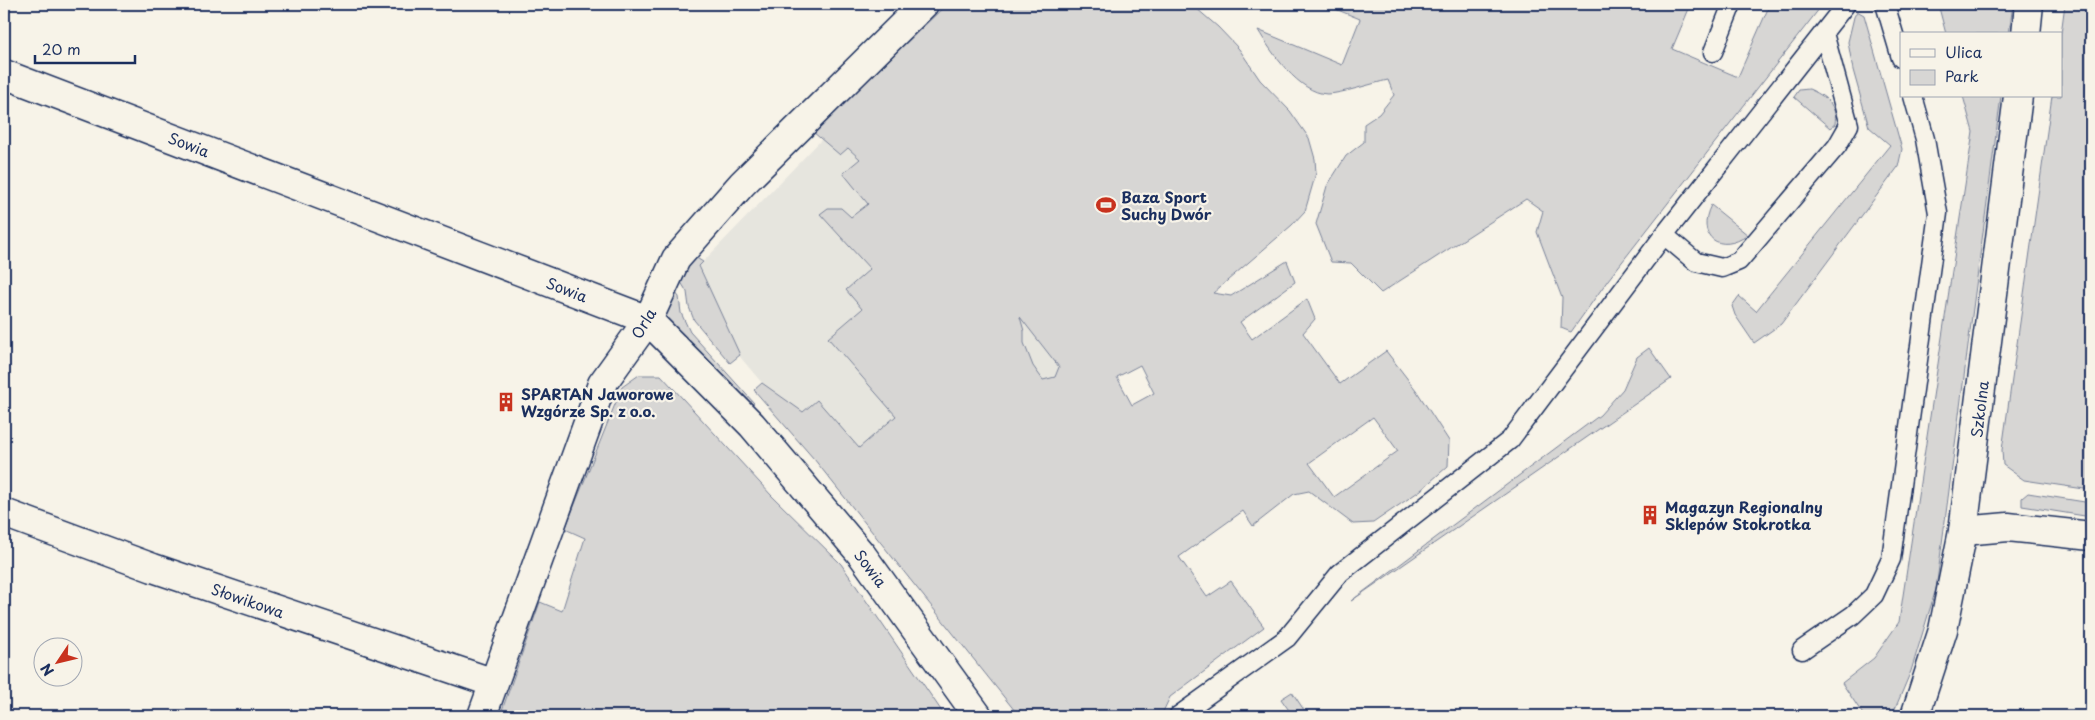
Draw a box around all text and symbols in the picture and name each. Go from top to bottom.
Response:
scale bar [35,32,135,64]
legend [1900,32,2062,98]
text: 20 m [42,37,81,60]
text: Ulica [1945,40,1983,63]
text: Park [1945,64,1979,87]
street label: Sowia [165,126,214,163]
place label: Baza Sport Suchy Dwór [1121,185,1212,225]
sports icon: Baza Sport Suchy Dwór [1095,194,1117,216]
street label: Sowia [543,271,592,308]
street label: Orla [625,303,661,343]
street label: Szkolna [1964,379,1994,439]
place label: SPARTAN Jaworowe Wzgórze Sp. z o.o. [521,382,674,422]
building icon: SPARTAN Jaworowe Wzgórze Sp. z o.o. [495,391,517,413]
place label: Magazyn Regionalny Sklepów Stokrotka [1665,495,1823,535]
building icon: Magazyn Regionalny Sklepów Stokrotka [1639,504,1661,526]
street label: Sowia [849,544,893,593]
street label: Słowikowa [208,577,288,623]
north arrow [32,638,82,688]
text: N [35,659,59,680]

